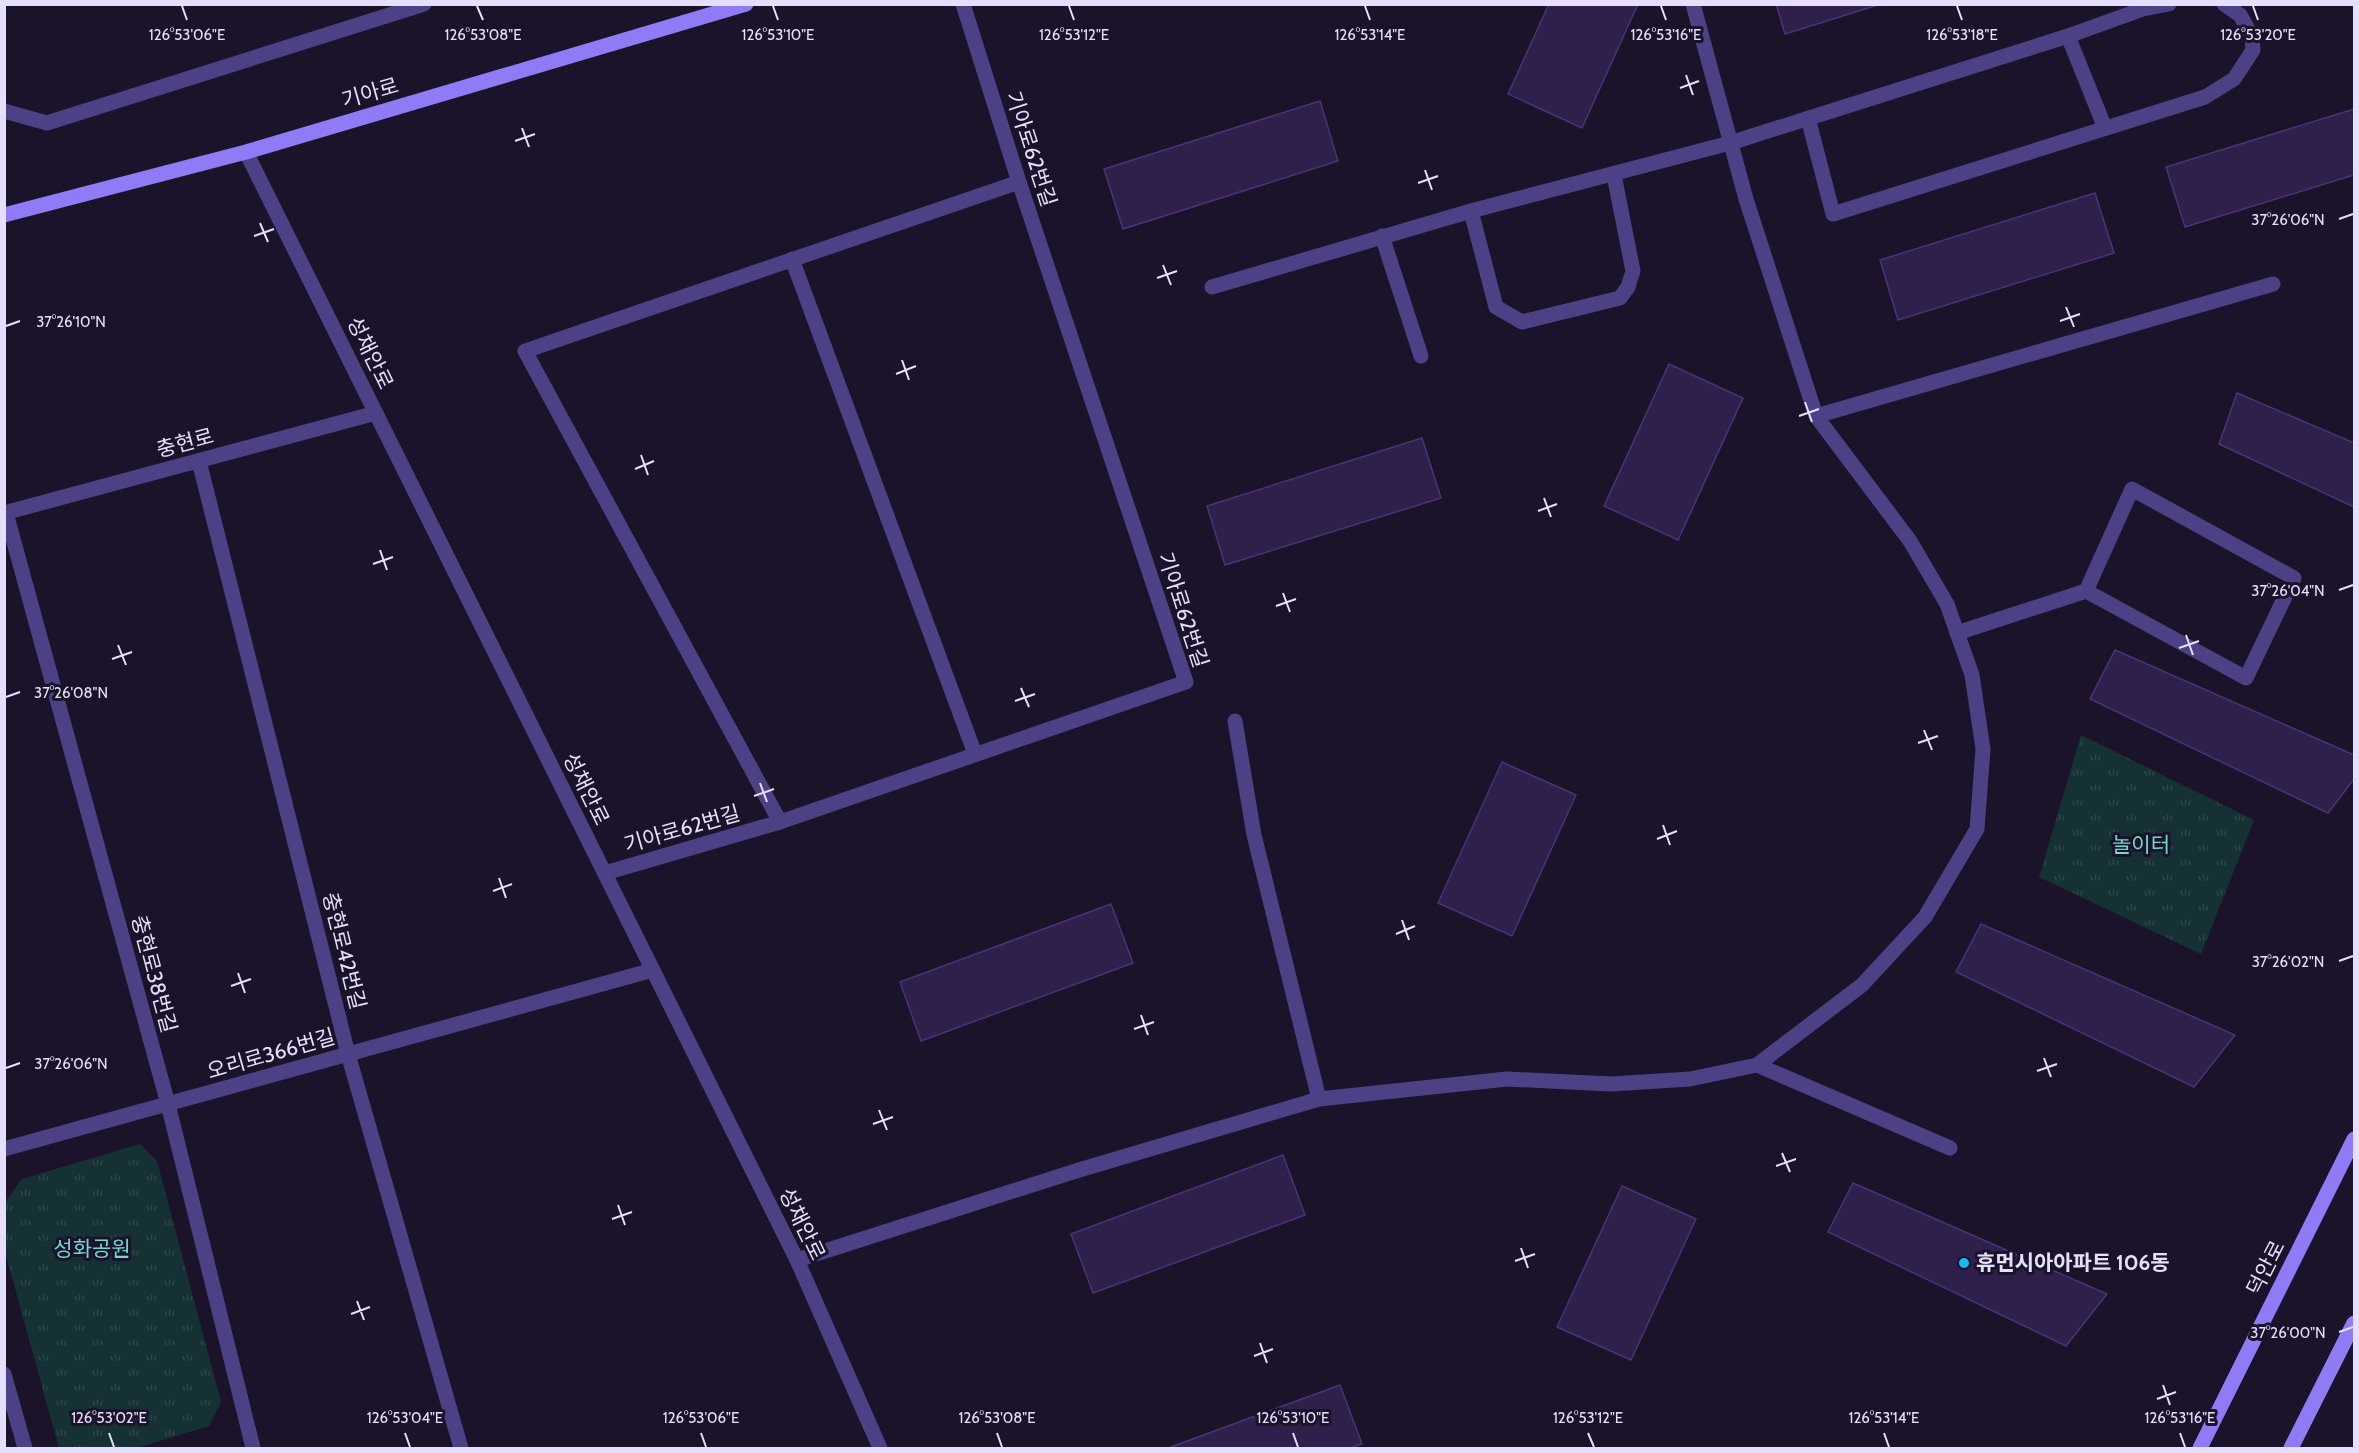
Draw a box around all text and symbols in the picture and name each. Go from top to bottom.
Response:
text: 126°53'06"E [149,26,225,44]
text: 126°53'08"E [445,26,521,44]
text: 126°53'10"E [742,26,814,44]
text: 126°53'12"E [1039,26,1109,44]
text: 126°53'14"E [1335,26,1405,44]
text: 126°53'16"E [1631,26,1701,44]
text: 126°53'18"E [1926,26,1998,44]
text: 126°53'20"E [2220,26,2296,44]
street label: 기아로 [339,73,401,113]
street label: 기아로62번길 [1001,88,1062,210]
text: 37°26'06"N [2251,211,2325,229]
text: 37°26'10"N [36,313,106,331]
street label: 성채안로 [342,313,399,393]
street label: 충현로 [154,423,216,462]
street label: 기아로62번길 [1153,549,1214,671]
text: 37°26'04"N [2251,582,2325,600]
text: 37°26'08"N [34,684,108,702]
street label: 성채안로 [558,749,615,829]
street label: 기아로62번길 [621,800,743,857]
park label: 놀이터 [2112,832,2170,857]
street label: 충현로42번길 [318,890,371,1012]
street label: 충현로38번길 [127,912,182,1035]
text: 37°26'02"N [2252,953,2324,971]
street label: 오리로366번길 [204,1023,338,1084]
text: 37°26'06"N [34,1055,108,1073]
street label: 성채안로 [774,1184,831,1264]
park label: 성화공원 [53,1236,131,1261]
street label: 덕안로 [2241,1236,2290,1299]
place label: 휴먼시아아파트 106동 [1976,1250,2170,1275]
marker: 휴먼시아아파트 106동 [1957,1256,1971,1270]
text: 37°26'00"N [2250,1324,2326,1342]
text: 126°53'02"E [71,1409,147,1427]
text: 126°53'04"E [367,1409,443,1427]
text: 126°53'06"E [663,1409,739,1427]
text: 126°53'08"E [959,1409,1035,1427]
text: 126°53'10"E [1257,1409,1329,1427]
text: 126°53'12"E [1553,1409,1623,1427]
text: 126°53'14"E [1849,1409,1919,1427]
text: 126°53'16"E [2145,1409,2215,1427]

